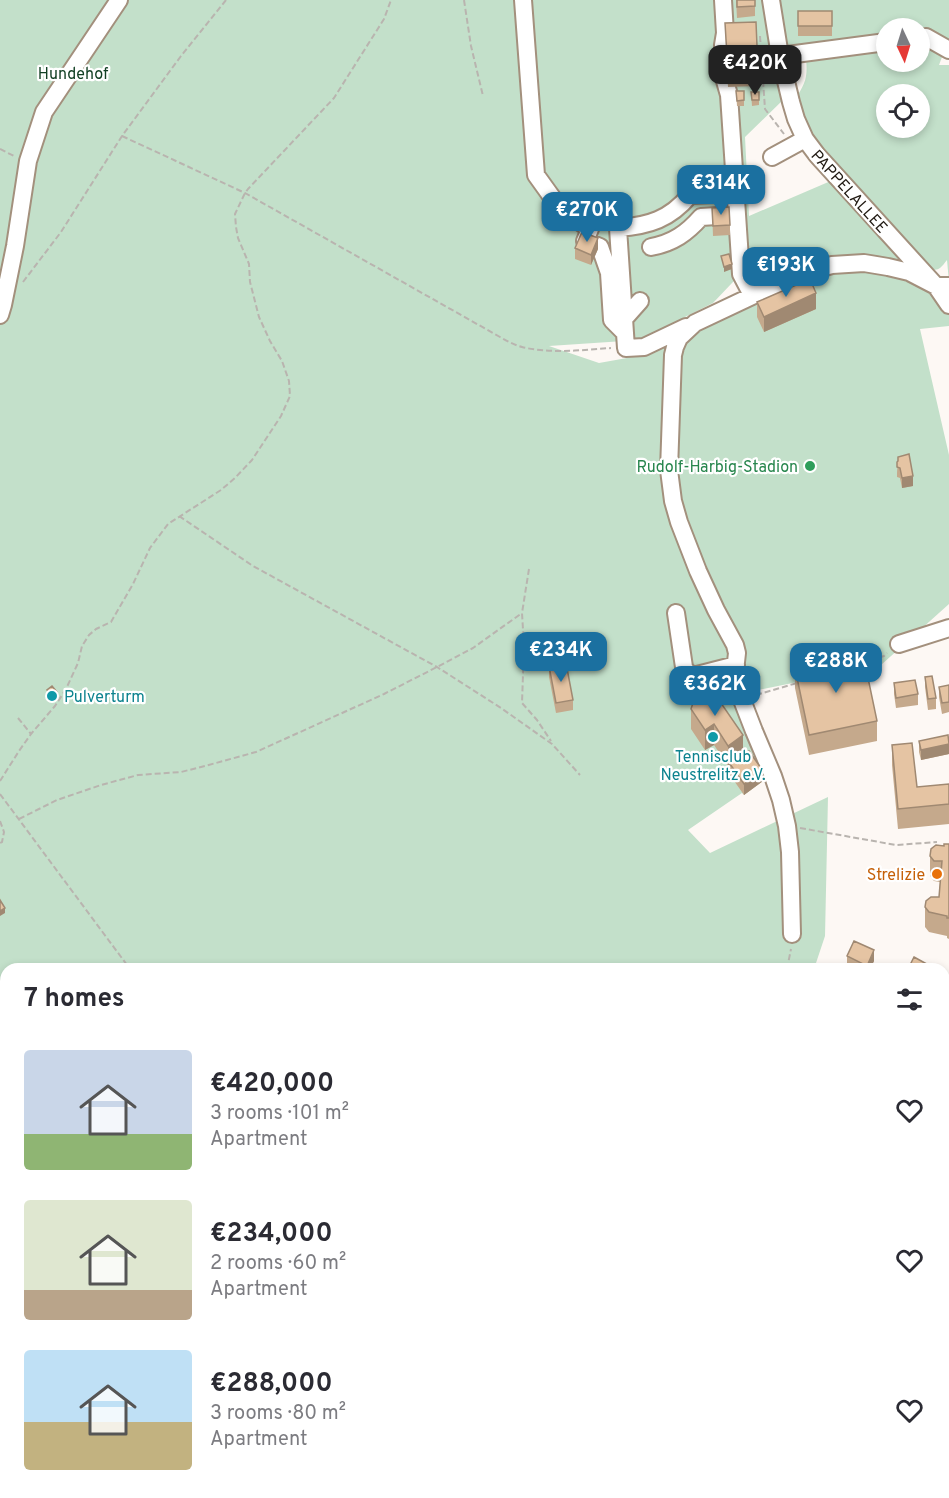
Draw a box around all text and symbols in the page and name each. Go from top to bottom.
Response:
north arrow [876,18,930,72]
map controls [876,18,930,138]
pin: €420K [713,45,797,96]
text: €420K [722,51,788,77]
park label: Hundehof [38,65,109,85]
button: locate [876,84,930,138]
street label: PAPPELALLEE [806,147,891,238]
pin: €314K [679,165,763,216]
text: €314K [691,171,751,197]
pin: €270K [545,192,629,243]
text: €270K [556,198,618,224]
pin: €193K [744,247,828,298]
text: €193K [756,253,816,279]
place label: Rudolf-Harbig-Stadion [636,458,798,478]
marker: Rudolf-Harbig-Stadion [803,459,817,473]
pin: €234K [519,632,603,683]
text: €234K [529,638,593,664]
pin: €288K [794,643,878,694]
text: €288K [804,649,868,675]
pin: €362K [673,666,757,717]
text: €362K [683,672,747,698]
place label: Pulverturm [64,688,145,708]
marker: Pulverturm [45,689,59,703]
marker: Tennisclub Neustrelitz e.V. [706,730,720,744]
place label: Tennisclub Neustrelitz e.V. [660,748,766,786]
place label: Strelizie [867,866,925,886]
marker: Strelizie [930,867,944,881]
text: 7 homes [24,983,124,1016]
icon: filters [893,983,926,1016]
text: €420,000 [210,1068,334,1101]
icon: home [72,1074,144,1146]
icon: heart [893,1094,926,1127]
text: 3 rooms · 101 m² [210,1101,349,1127]
text: Apartment [210,1127,308,1153]
text: €234,000 [210,1218,333,1251]
icon: home [72,1224,144,1296]
icon: heart [893,1244,926,1277]
text: 2 rooms · 60 m² [210,1251,346,1277]
text: Apartment [210,1277,308,1303]
text: €288,000 [210,1368,332,1401]
icon: home [72,1374,144,1446]
icon: heart [893,1394,926,1427]
text: 3 rooms · 80 m² [210,1401,346,1427]
text: Apartment [210,1427,308,1453]

